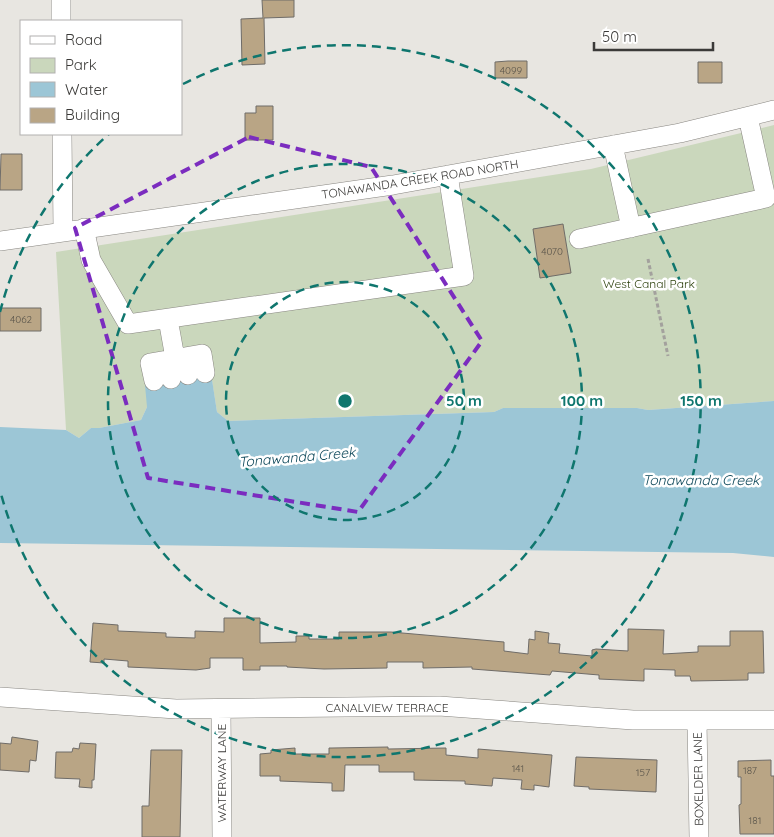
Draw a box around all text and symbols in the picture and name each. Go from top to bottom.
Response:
legend [20,20,182,135]
scale bar [594,20,713,52]
text: 50 m [602,27,637,46]
text: Road [65,30,102,49]
text: Park [65,55,97,74]
house number: 4099 [500,64,523,77]
text: Water [65,80,108,99]
text: Building [65,105,120,124]
street label: TONAWANDA CREEK ROAD NORTH [320,156,520,202]
house number: 4070 [541,245,563,258]
park label: West Canal Park [603,276,695,291]
house number: 4062 [10,313,33,326]
text: 50 m [446,391,482,410]
text: 100 m [561,391,603,410]
text: 150 m [680,391,722,410]
centre of rings [336,392,354,410]
water label: Tonawanda Creek [238,443,358,471]
water label: Tonawanda Creek [642,471,761,489]
street label: CANALVIEW TERRACE [325,700,449,715]
street label: WATERWAY LANE [214,723,229,822]
street label: BOXELDER LANE [690,732,706,826]
house number: 141 [512,762,524,775]
house number: 187 [743,764,757,777]
house number: 157 [636,766,650,779]
house number: 181 [749,814,761,827]

